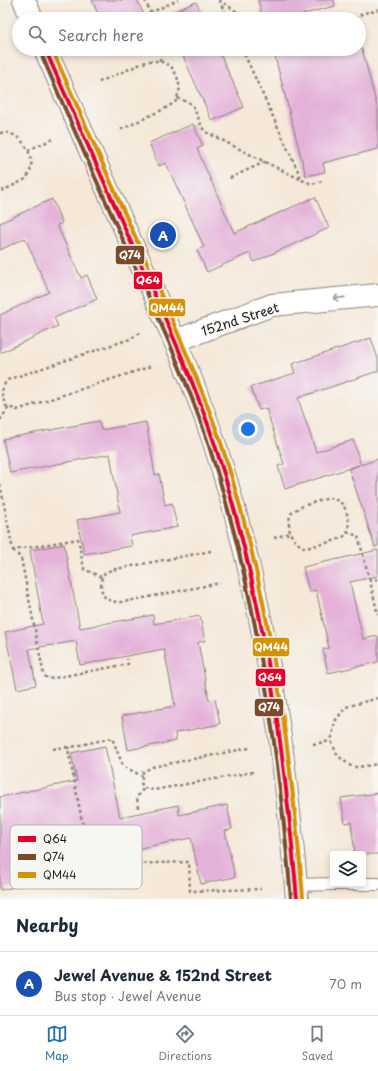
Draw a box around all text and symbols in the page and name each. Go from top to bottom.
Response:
search box [12,12,366,56]
icon: search [26,23,48,45]
text: Search here [58,23,144,46]
pin: A [150,220,176,250]
line badge: Q74 [115,245,145,265]
text: Q74 [119,246,141,263]
line badge: Q64 [133,271,163,290]
text: Q64 [136,271,161,288]
one-way arrow [333,295,346,302]
street label: 152nd Street [199,297,281,340]
line badge: QM44 [148,298,186,317]
text: QM44 [150,299,184,316]
your location [238,419,258,439]
line badge: QM44 [252,637,290,657]
text: QM44 [254,638,288,655]
line badge: Q64 [255,668,286,687]
text: Q64 [258,668,283,685]
line badge: Q74 [254,698,284,717]
text: Q74 [258,698,280,715]
legend [10,825,142,889]
text: Q64 [43,830,67,847]
text: Q74 [43,848,65,865]
map controls [330,851,366,887]
button: layers [330,851,366,887]
text: QM44 [43,866,77,883]
text: Nearby [16,912,78,938]
text: Jewel Avenue & 152nd Street [54,963,272,986]
text: A [24,974,34,993]
text: 70 m [329,974,362,993]
text: Bus stop · Jewel Avenue [54,986,201,1005]
tab: Map [45,1023,68,1064]
tab: Directions [158,1023,212,1064]
tab: Saved [302,1023,333,1064]

